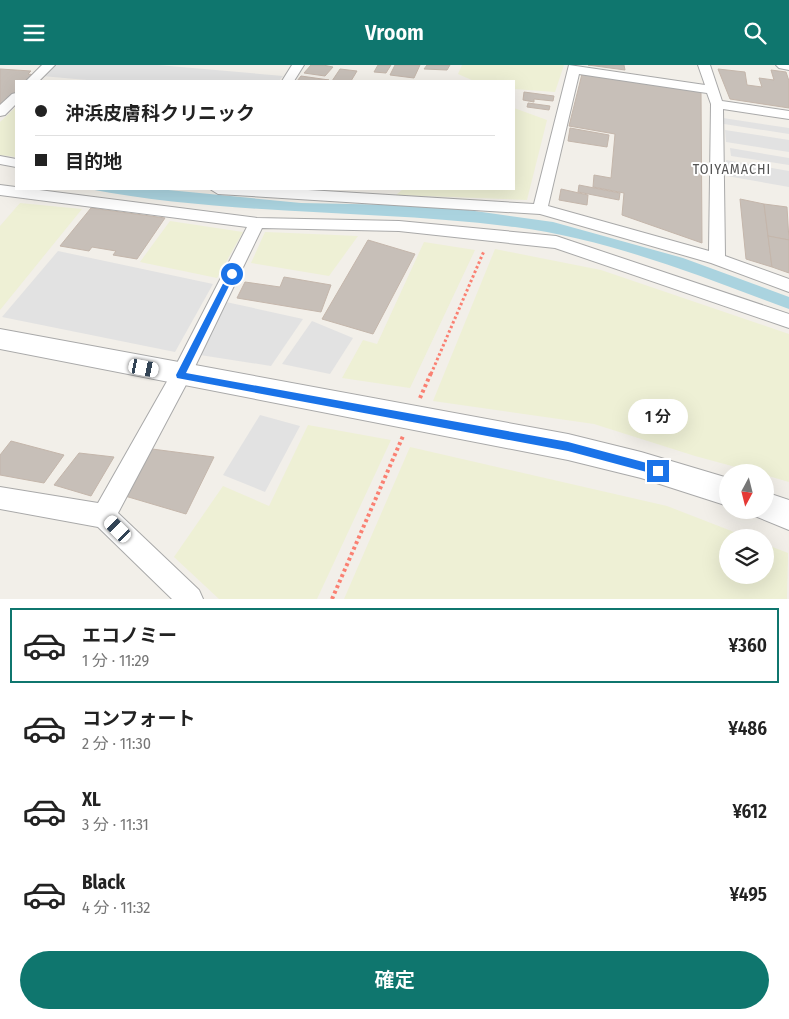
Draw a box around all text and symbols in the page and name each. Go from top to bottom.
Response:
icon: menu [20,19,48,47]
text: Vroom [365,19,424,46]
icon: search [741,19,769,47]
text: 沖浜皮膚科クリニック [65,102,255,125]
text: 目的地 [65,150,122,173]
district label: TOIYAMACHI [693,161,771,178]
route start [221,263,243,285]
car [127,358,160,378]
callout: 1 分 [628,399,688,433]
text: 1 分 [645,407,671,426]
route end [647,460,669,482]
north arrow [719,464,774,519]
map controls [719,464,774,584]
car [102,513,133,545]
button: layers [719,529,774,584]
icon: car [22,623,67,668]
text: エコノミー [82,624,177,647]
text: ¥360 [729,634,767,657]
text: 1 分 · 11:29 [82,651,149,670]
icon: car [22,706,67,751]
text: コンフォート [82,707,195,730]
text: ¥486 [728,717,767,740]
text: 2 分 · 11:30 [82,734,151,753]
text: XL [82,788,101,811]
icon: car [22,789,67,834]
text: ¥612 [732,800,767,823]
text: 3 分 · 11:31 [82,815,149,834]
text: Black [82,871,125,894]
icon: car [22,872,67,917]
text: ¥495 [730,883,767,906]
text: 4 分 · 11:32 [82,898,150,917]
button: 確定 [20,951,769,1009]

